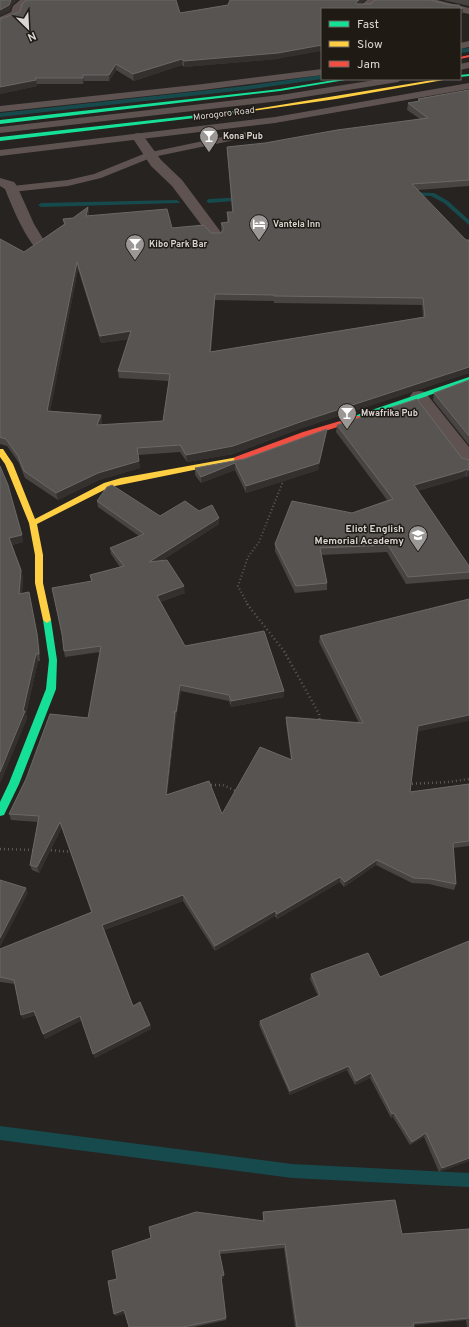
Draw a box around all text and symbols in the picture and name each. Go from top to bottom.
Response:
north arrow [8,8,48,48]
legend [321,8,461,80]
text: Fast [357,17,379,33]
text: N [25,28,38,44]
text: Slow [357,37,383,53]
text: Jam [357,57,380,73]
street label: Morogoro Road [193,105,255,123]
bar icon: Kona Pub [198,125,220,153]
place label: Kona Pub [223,131,263,142]
hotel icon: Vantela Inn [248,213,270,241]
place label: Vantela Inn [273,219,320,230]
bar icon: Kibo Park Bar [124,233,146,261]
place label: Kibo Park Bar [149,239,207,250]
bar icon: Mwafrika Pub [336,402,358,430]
place label: Mwafrika Pub [361,408,418,419]
place label: Eliot English Memorial Academy [315,523,404,548]
school or university icon: Eliot English Memorial Academy [407,524,429,552]

